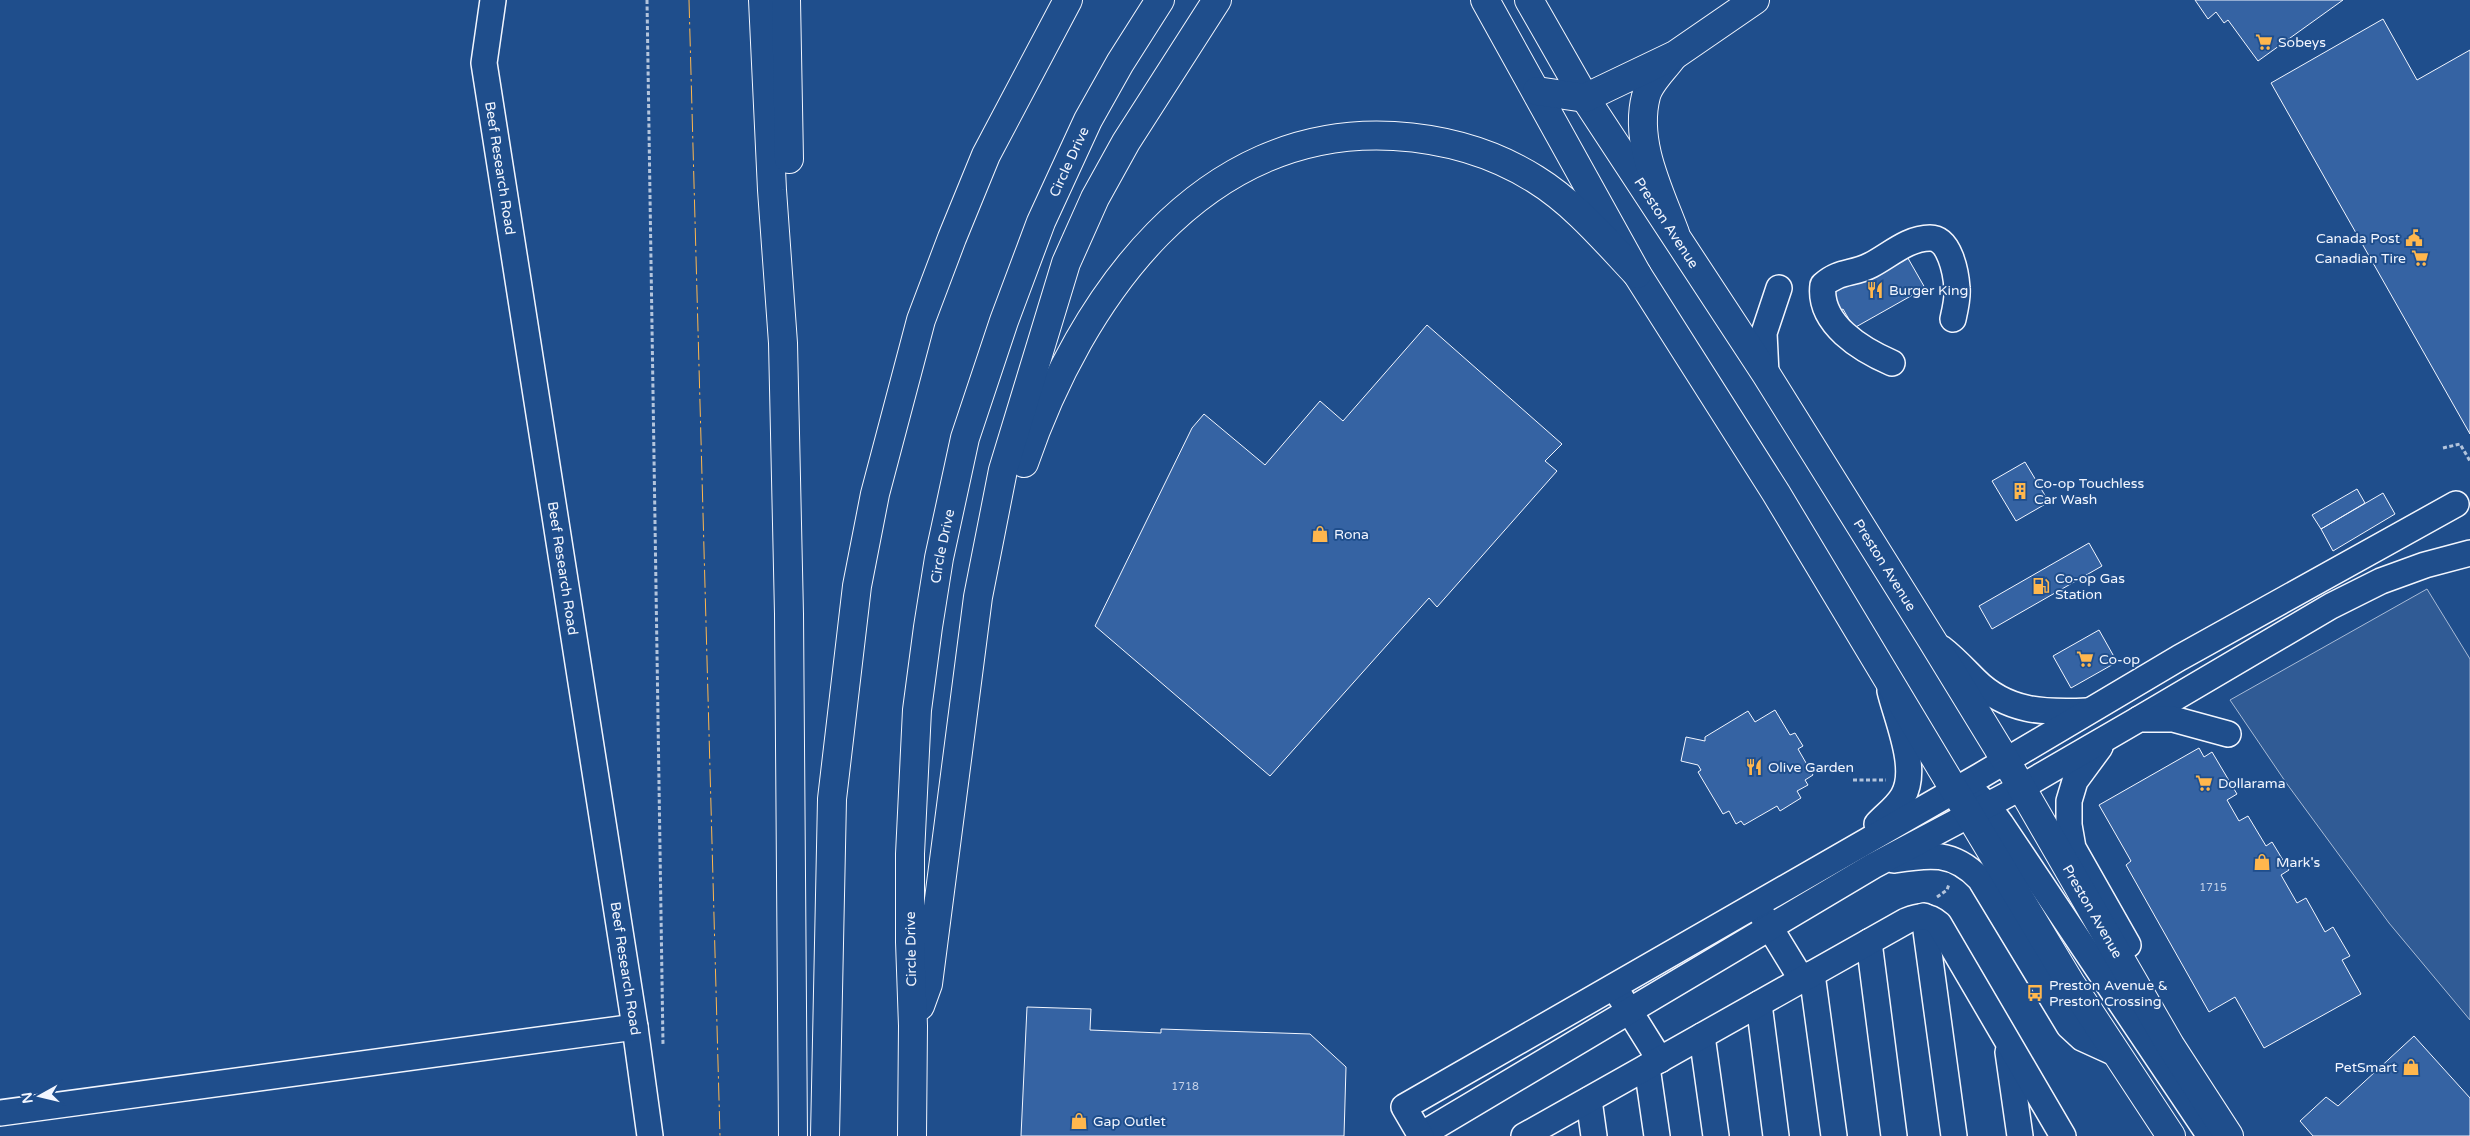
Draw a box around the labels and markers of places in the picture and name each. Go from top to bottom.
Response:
supermarket icon: Sobeys [2254,32,2274,52]
place label: Sobeys [2278,34,2326,51]
public building icon: Canada Post [2404,228,2424,248]
place label: Canada Post [2316,230,2401,247]
supermarket icon: Canadian Tire [2410,248,2430,268]
place label: Canadian Tire [2315,250,2406,267]
restaurant icon: Burger King [1865,280,1885,300]
place label: Burger King [1889,282,1968,299]
place label: Co-op Touchless Car Wash [2034,475,2145,508]
building icon: Co-op Touchless Car Wash [2010,481,2030,501]
shop icon: Rona [1310,524,1330,544]
place label: Rona [1334,526,1369,543]
place label: Co-op Gas Station [2055,570,2125,603]
fuel station icon: Co-op Gas Station [2031,576,2051,596]
supermarket icon: Co-op [2075,649,2095,669]
place label: Co-op [2099,651,2140,668]
restaurant icon: Olive Garden [1744,757,1764,777]
place label: Olive Garden [1768,759,1854,776]
supermarket icon: Dollarama [2194,773,2214,793]
place label: Dollarama [2218,775,2286,792]
shop icon: Mark's [2252,852,2272,872]
place label: Mark's [2276,854,2320,871]
place label: Preston Avenue & Preston Crossing [2049,977,2168,1010]
bus stop icon: Preston Avenue & Preston Crossing [2025,983,2045,1003]
shop icon: PetSmart [2401,1057,2421,1077]
place label: PetSmart [2335,1059,2398,1076]
shop icon: Gap Outlet [1069,1111,1089,1131]
place label: Gap Outlet [1093,1113,1166,1130]

